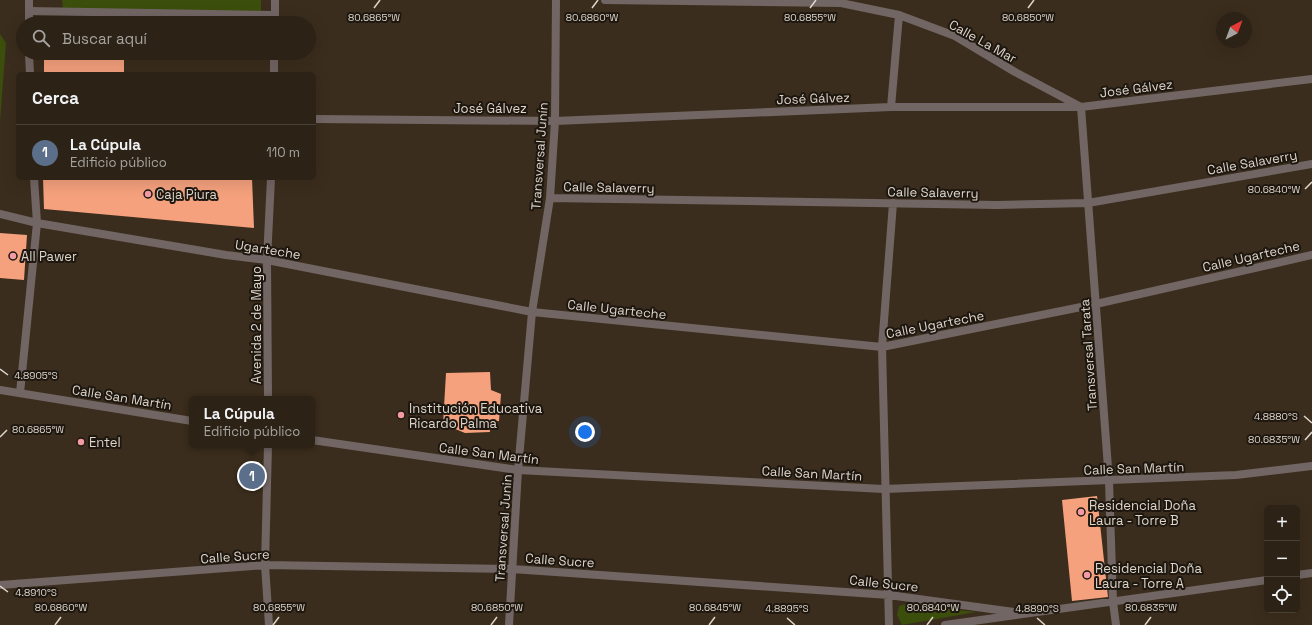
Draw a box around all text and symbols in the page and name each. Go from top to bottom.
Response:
text: 80.6865°W [348,11,400,24]
text: 80.6860°W [566,11,618,24]
text: 80.6855°W [784,11,836,24]
text: 80.6850°W [1002,11,1054,24]
north arrow [1216,12,1252,48]
search box [16,16,316,60]
street label: Calle La Mar [946,16,1020,67]
icon: search [30,27,52,49]
text: Buscar aquí [62,29,147,48]
street label: José Gálvez [1099,76,1174,101]
text: Cerca [32,87,79,109]
street label: José Gálvez [776,89,850,108]
street label: José Gálvez [453,100,527,117]
street label: Transversal Junín [527,102,552,210]
text: La Cúpula [70,135,141,154]
text: 1 [42,144,48,161]
text: 110 m [266,144,300,161]
street label: Calle Salaverry [1206,146,1298,179]
text: Edificio público [70,154,167,171]
street label: Calle Salaverry [563,178,655,197]
street label: Calle Salaverry [887,183,979,202]
text: 80.6840°W [1248,183,1300,196]
place label: Caja Piura [156,186,217,203]
marker: Caja Piura [143,189,153,199]
street label: Ugarteche [234,236,302,263]
street label: Calle Ugarteche [1201,237,1301,276]
place label: All Pawer [21,248,77,265]
marker: All Pawer [8,251,18,261]
street label: Avenida 2 de Mayo [248,266,265,384]
street label: Calle Ugarteche [567,296,667,323]
street label: Transversal Tarata [1076,298,1101,412]
street label: Calle Ugarteche [885,307,986,342]
text: 4.8905°S [14,369,58,382]
street label: Calle San Martín [71,381,173,414]
popup [189,396,315,448]
place label: Institución Educativa Ricardo Palma [409,400,543,432]
text: La Cúpula [204,404,275,423]
marker: Institución Educativa Ricardo Palma [396,410,406,420]
text: 4.8880°S [1254,410,1298,423]
your location [575,422,595,442]
text: 80.6865°W [12,423,64,436]
text: Edificio público [204,423,300,440]
text: 80.6835°W [1248,433,1300,446]
place label: Entel [89,434,121,451]
marker: Entel [76,437,86,447]
street label: Calle San Martín [438,439,540,468]
street label: Calle San Martín [1083,458,1185,479]
pin: 1 [239,461,265,491]
street label: Calle San Martín [761,462,863,485]
street label: Transversal Junin [491,474,516,582]
place label: Residencial Doña Laura - Torre B [1089,497,1197,529]
map controls [1264,505,1300,613]
button: + [1264,505,1300,541]
marker: Residencial Doña Laura - Torre B [1076,507,1086,517]
button: − [1264,541,1300,577]
street label: Calle Sucre [200,546,270,567]
street label: Calle Sucre [525,550,595,571]
place label: Residencial Doña Laura - Torre A [1095,560,1203,592]
marker: Residencial Doña Laura - Torre A [1082,570,1092,580]
street label: Calle Sucre [849,571,919,596]
button: locate [1264,577,1300,613]
text: 4.8910°S [15,586,57,599]
text: 80.6860°W [35,601,87,614]
text: 80.6855°W [253,601,305,614]
text: 80.6850°W [471,601,523,614]
text: 80.6845°W [689,601,741,614]
text: 80.6840°W [907,601,959,614]
text: 80.6835°W [1125,601,1177,614]
text: 4.8895°S [765,602,809,615]
text: 4.8890°S [1015,602,1059,615]

